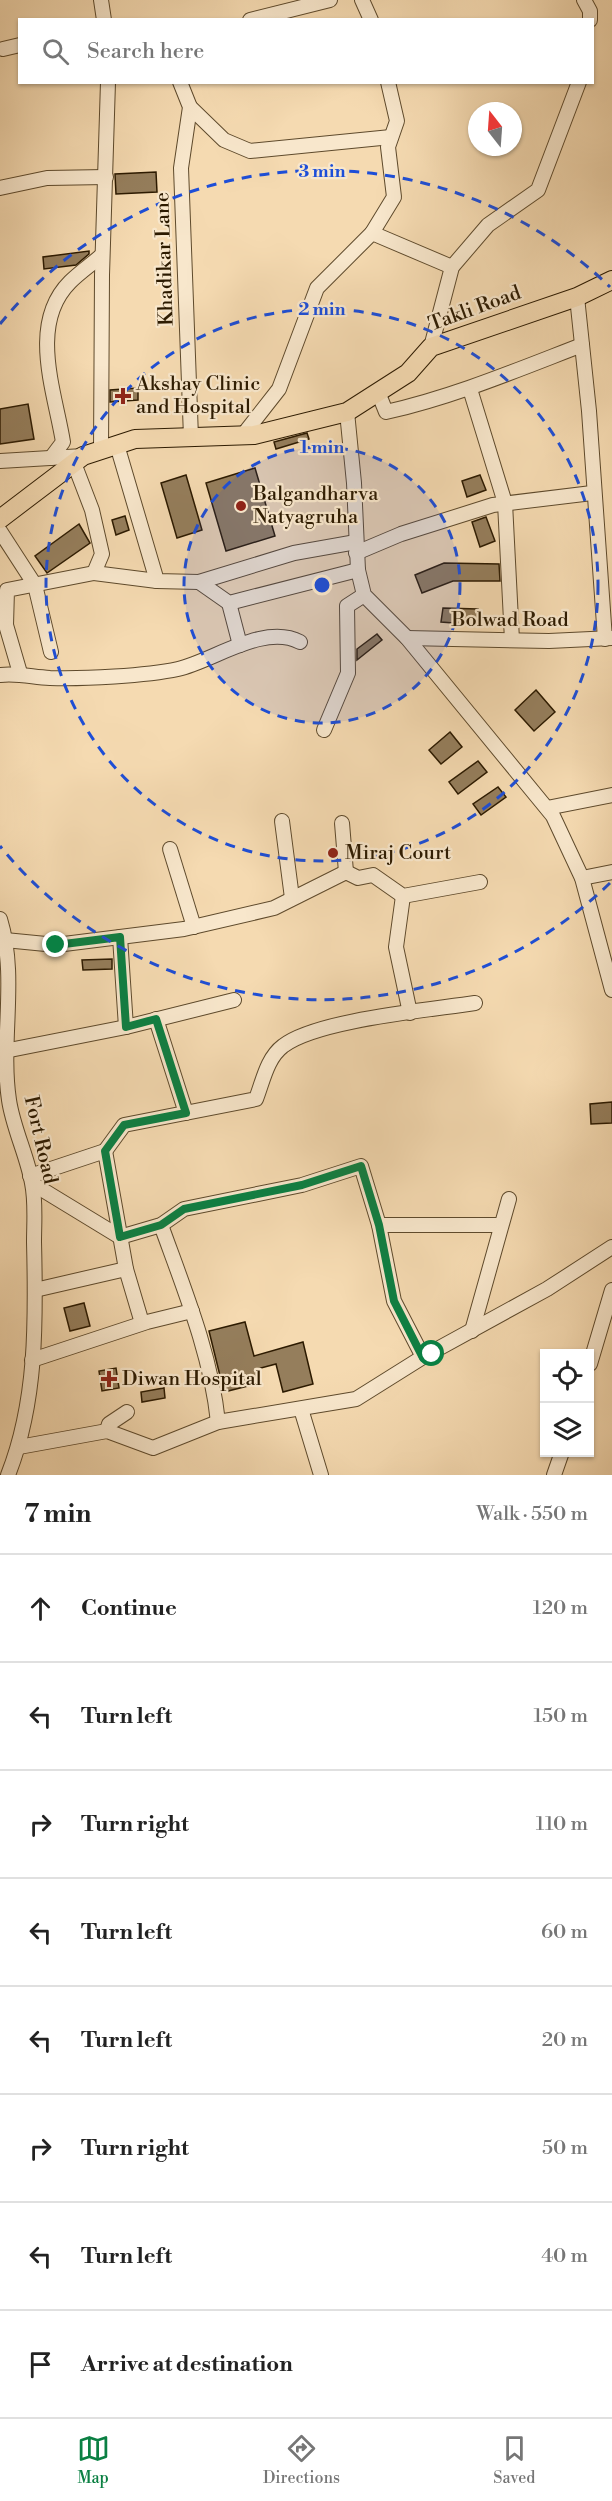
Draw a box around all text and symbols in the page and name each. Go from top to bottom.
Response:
search box [18,18,594,84]
icon: search [39,35,72,68]
text: Search here [87,38,204,65]
north arrow [468,102,522,156]
text: 3 min [299,160,345,183]
street label: Khadikar Lane [150,192,180,326]
street label: Takli Road [425,281,525,337]
text: 2 min [298,298,346,321]
place label: Akshay Clinic and Hospital [135,372,260,420]
marker: Akshay Clinic and Hospital [114,387,132,405]
text: 1 min [300,436,344,459]
place label: Balgandharva Natyagruha [252,482,379,530]
marker: Balgandharva Natyagruha [234,499,248,513]
centre of rings [312,575,332,595]
street label: Bolwad Road [450,608,569,633]
place label: Miraj Court [345,841,451,866]
marker: Miraj Court [326,846,340,860]
route end [42,931,68,957]
street label: Fort Road [18,1093,62,1187]
route start [418,1340,444,1366]
map controls [540,1349,594,1457]
button: locate [540,1349,594,1403]
place label: Diwan Hospital [122,1367,262,1392]
marker: Diwan Hospital [100,1370,118,1388]
button: layers [540,1403,594,1457]
text: 7 min [24,1498,91,1530]
text: Walk · 550 m [476,1502,588,1527]
icon: ahead [24,1592,57,1625]
text: Continue [81,1595,177,1622]
text: 120 m [533,1596,588,1621]
icon: left [24,1700,57,1733]
text: Turn left [81,1703,172,1730]
text: 150 m [533,1704,588,1729]
icon: right [24,1808,57,1841]
text: Turn right [81,1811,189,1838]
text: 110 m [536,1812,588,1837]
icon: left [24,1916,57,1949]
text: Turn left [81,1919,172,1946]
text: 60 m [541,1920,588,1945]
icon: left [24,2024,57,2057]
text: Turn left [81,2027,172,2054]
text: 20 m [542,2028,588,2053]
icon: right [24,2132,57,2165]
text: Turn right [81,2135,189,2162]
text: 50 m [542,2136,588,2161]
icon: left [24,2240,57,2273]
text: Turn left [81,2243,172,2270]
text: 40 m [541,2244,588,2269]
icon: arrive [24,2348,57,2381]
text: Arrive at destination [81,2351,293,2378]
tab: Map [77,2432,110,2488]
tab: Directions [263,2432,340,2488]
tab: Saved [493,2432,535,2488]

